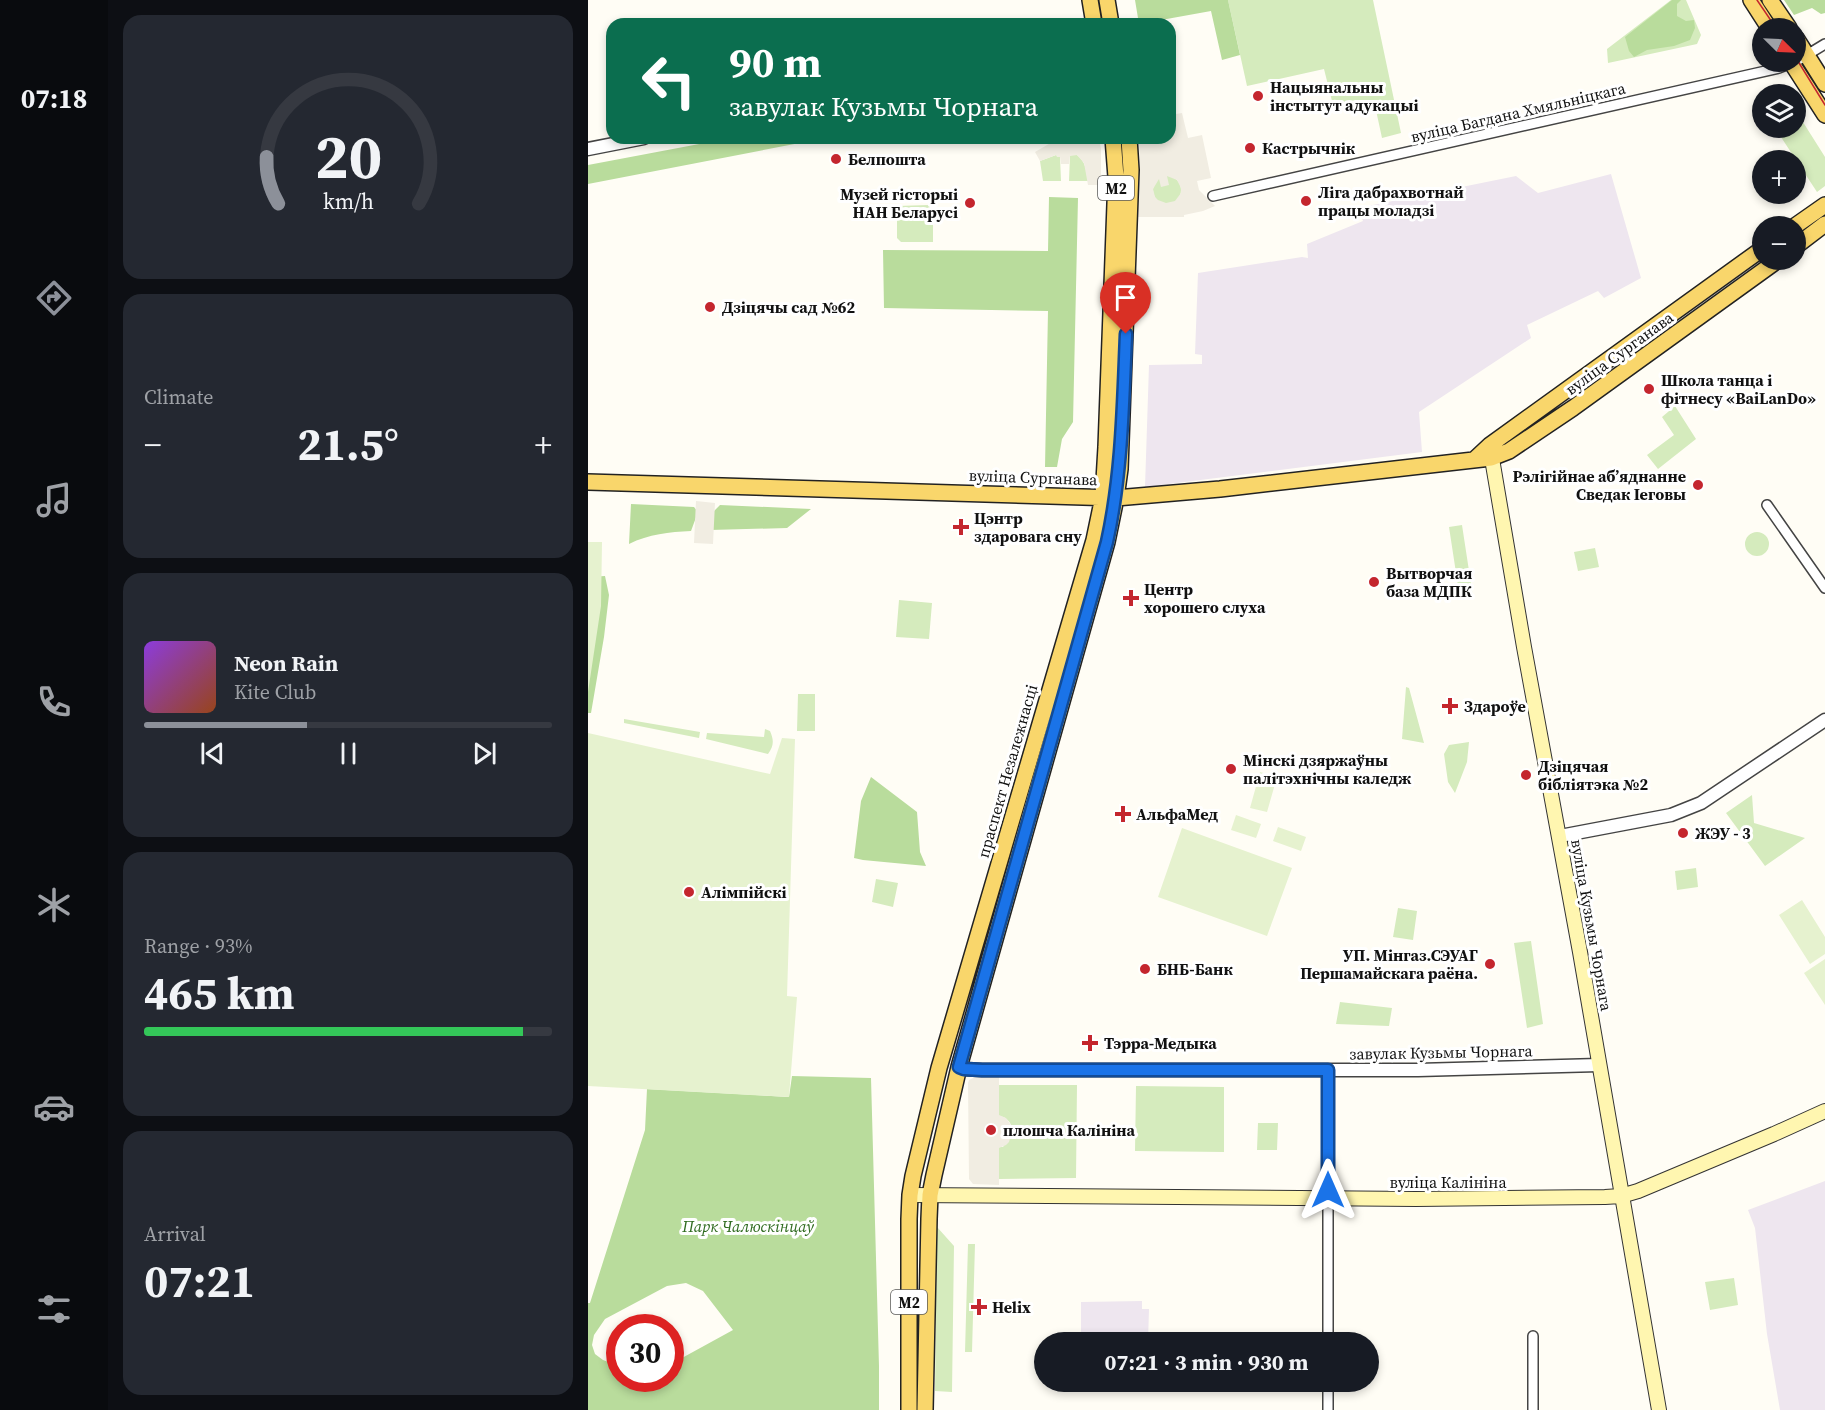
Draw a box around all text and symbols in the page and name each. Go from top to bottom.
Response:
north arrow [1752,18,1806,72]
map controls [1752,18,1806,270]
text: 90 m [729,33,822,91]
icon: left [630,42,708,120]
place label: Нацыянальны інстытут адукацыі [1270,76,1419,116]
street label: вуліца Багдана Хмяльніцкага [1408,76,1628,147]
text: 07:18 [21,80,87,117]
button: layers [1752,84,1806,138]
text: завулак Кузьмы Чорнага [729,88,1038,125]
marker: Нацыянальны інстытут адукацыі [1251,89,1265,103]
text: 20 [314,113,382,199]
place label: Кастрычнік [1262,137,1356,159]
marker: Кастрычнік [1243,141,1257,155]
place label: Белпошта [848,148,926,170]
button: + [1752,150,1806,204]
marker: Белпошта [829,152,843,166]
road number: М2 [1098,176,1134,200]
place label: Ліга дабрахвотнай працы моладзі [1318,181,1464,221]
place label: Музей гісторыі НАН Беларусі [840,183,958,223]
text: km/h [322,187,374,216]
marker: Ліга дабрахвотнай працы моладзі [1299,194,1313,208]
marker: Музей гісторыі НАН Беларусі [963,196,977,210]
button: − [1752,216,1806,270]
pin [1100,272,1151,334]
icon: directions [33,277,75,319]
icon: arrive [1109,281,1142,314]
place label: Дзіцячы сад №62 [722,296,855,318]
marker: Дзіцячы сад №62 [703,300,717,314]
street label: вуліца Сурганава [1560,306,1678,400]
place label: Школа танца і фітнесу «BaiLanDo» [1661,369,1816,409]
marker: Школа танца і фітнесу «BaiLanDo» [1642,382,1656,396]
text: Climate [144,383,213,411]
text: 21.5° [297,413,399,475]
text: − [144,422,162,467]
text: + [535,422,552,467]
street label: вуліца Сурганава [968,464,1099,490]
place label: Рэлігійнае абʼяднанне Сведак Іеговы [1513,465,1686,505]
marker: Рэлігійнае абʼяднанне Сведак Іеговы [1691,478,1705,492]
icon: music [33,479,75,521]
place label: Цэнтр здаровага сну [974,507,1082,547]
marker: Цэнтр здаровага сну [952,518,970,536]
place label: Вытворчая база МДПК [1386,562,1473,602]
marker: Вытворчая база МДПК [1367,575,1381,589]
place label: Центр хорошего слуха [1144,578,1266,618]
marker: Центр хорошего слуха [1122,589,1140,607]
text: Neon Rain [234,648,338,678]
text: Kite Club [234,678,316,706]
icon: phone [33,681,75,723]
street label: праспект Незалежнасці [972,681,1042,860]
place label: Здароўе [1464,695,1526,717]
marker: Здароўе [1441,697,1459,715]
icon: previous [196,737,229,770]
icon: pause [332,737,365,770]
icon: next [468,737,501,770]
place label: Мінскі дзяржаўны палітэхнічны каледж [1243,749,1412,789]
place label: Дзіцячая бібліятэка №2 [1538,755,1648,795]
marker: Мінскі дзяржаўны палітэхнічны каледж [1224,762,1238,776]
marker: Дзіцячая бібліятэка №2 [1519,768,1533,782]
place label: АльфаМед [1136,803,1218,825]
marker: АльфаМед [1114,805,1132,823]
place label: ЖЭУ - 3 [1695,822,1751,844]
marker: ЖЭУ - 3 [1676,826,1690,840]
street label: вуліца Кузьмы Чорнага [1566,837,1618,1014]
place label: Алімпійскі [701,881,787,903]
icon: climate [33,884,75,926]
marker: Алімпійскі [682,885,696,899]
text: Range · 93% [144,932,253,960]
place label: УП. Мінгаз.СЭУАГ Першамайскага раёна. [1300,944,1478,984]
marker: УП. Мінгаз.СЭУАГ Першамайскага раёна. [1483,957,1497,971]
place label: БНБ-Банк [1157,958,1233,980]
text: 465 km [144,962,295,1024]
marker: БНБ-Банк [1138,962,1152,976]
place label: Тэрра-Медыка [1104,1032,1217,1054]
marker: Тэрра-Медыка [1081,1034,1099,1052]
street label: завулак Кузьмы Чорнага [1349,1039,1534,1065]
icon: car [33,1086,75,1128]
place label: плошча Калініна [1003,1119,1136,1141]
marker: плошча Калініна [984,1123,998,1137]
position arrow [1296,1158,1360,1222]
street label: вуліца Калініна [1389,1171,1507,1193]
park label: Парк Чалюскінцаў [681,1215,814,1237]
text: Arrival [144,1220,206,1248]
text: 07:21 [144,1250,255,1312]
icon: filters [33,1288,75,1330]
road number: М2 [891,1290,927,1314]
place label: Helix [992,1296,1031,1318]
marker: Helix [970,1298,988,1316]
speed limit sign: 30 [606,1314,684,1392]
text: 07:21 · 3 min · 930 m [1105,1347,1308,1377]

